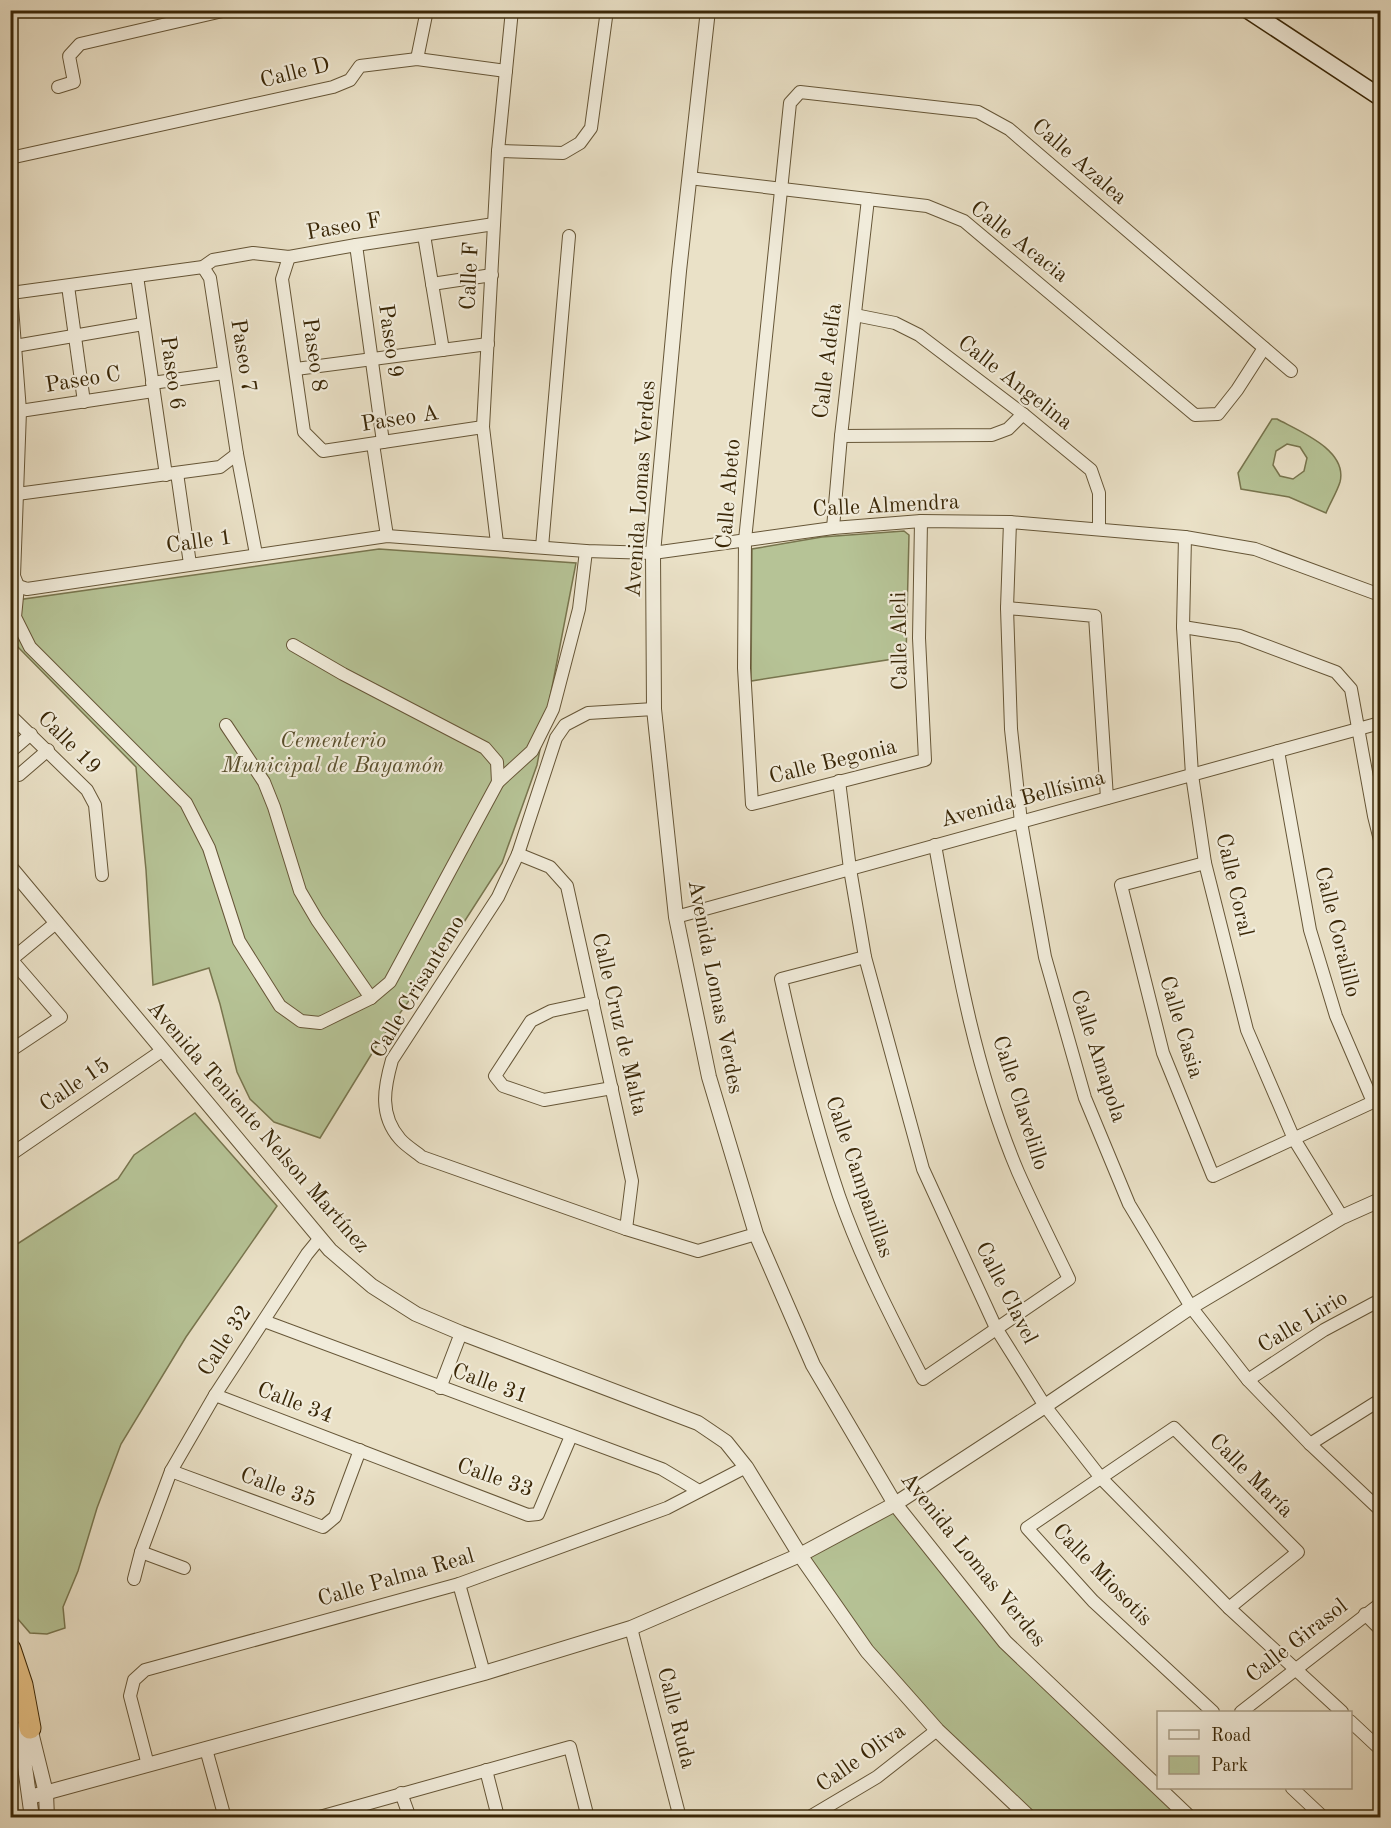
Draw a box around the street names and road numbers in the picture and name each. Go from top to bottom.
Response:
street label: Calle D [258,54,332,92]
street label: Calle Azalea [1027,115,1131,209]
street label: Calle Acacia [966,197,1072,287]
street label: Paseo F [304,210,384,244]
street label: Calle F [457,241,483,311]
street label: Calle Adelfa [810,302,846,420]
street label: Paseo 9 [374,303,406,379]
street label: Paseo 8 [298,317,330,393]
street label: Paseo 7 [226,318,260,394]
street label: Calle Angelina [953,332,1077,435]
street label: Paseo 6 [156,335,188,411]
street label: Paseo C [44,363,122,397]
street label: Avenida Lomas Verdes [622,380,660,598]
street label: Paseo A [360,402,441,436]
street label: Calle Abeto [713,438,745,550]
street label: Calle Almendra [812,491,960,521]
street label: Calle 1 [165,526,233,558]
street label: Calle Aleli [888,592,912,690]
street label: Calle 19 [33,707,105,779]
street label: Calle Begonia [767,736,899,788]
street label: Avenida Bellísima [938,766,1108,832]
street label: Calle Coral [1211,831,1257,939]
street label: Calle Coralillo [1310,864,1364,1000]
street label: Avenida Lomas Verdes [683,878,747,1096]
street label: Calle Crisantemo [367,912,469,1062]
street label: Calle Cruz de Malta [587,931,651,1118]
street label: Calle Casia [1155,973,1207,1081]
street label: Calle Amapola [1066,987,1130,1125]
street label: Avenida Teniente Nelson Martínez [143,997,373,1257]
street label: Calle Clavelillo [988,1033,1052,1173]
street label: Calle 15 [36,1054,114,1116]
street label: Calle Campanillas [821,1093,897,1261]
street label: Calle Clavel [971,1238,1041,1348]
street label: Calle Lirio [1254,1287,1352,1357]
street label: Calle 32 [194,1302,256,1380]
street label: Calle 31 [449,1360,531,1408]
street label: Calle 34 [254,1379,336,1427]
street label: Calle María [1205,1430,1297,1522]
street label: Calle 33 [454,1455,536,1501]
street label: Calle 35 [237,1464,319,1512]
street label: Avenida Lomas Verdes [896,1469,1050,1651]
street label: Calle Miosotis [1048,1520,1156,1630]
street label: Calle Palma Real [315,1545,477,1611]
street label: Calle Girasol [1242,1595,1352,1687]
street label: Calle Ruda [653,1665,699,1771]
street label: Calle Oliva [813,1719,910,1797]

